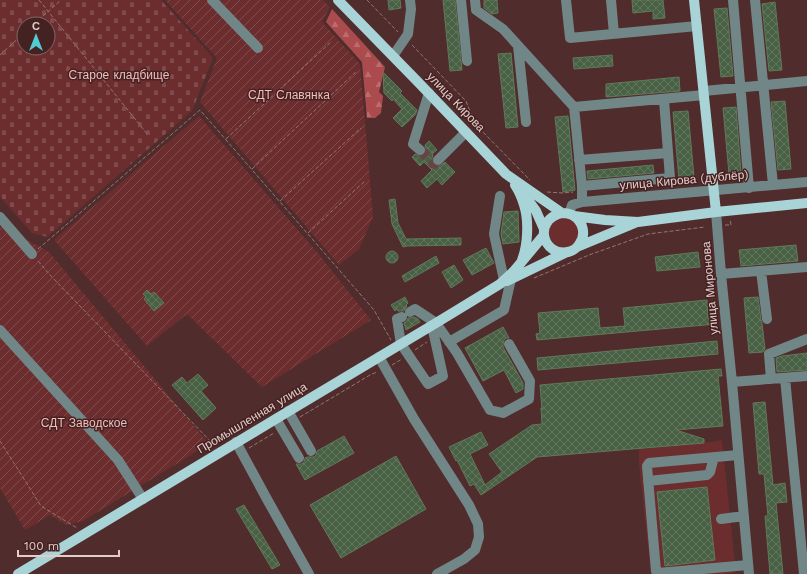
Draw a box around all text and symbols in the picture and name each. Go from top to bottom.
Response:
north arrow [16,16,56,56]
text: С [32,20,40,33]
park label: Старое кладбище [69,68,170,82]
street label: улица Кирова [424,69,488,135]
park label: СДТ Славянка [248,88,330,102]
street label: улица Кирова (дублёр) [619,167,749,193]
street label: улица Миронова [699,241,721,335]
street label: Промышленная улица [195,379,310,456]
park label: СДТ Заводское [41,416,127,430]
scale bar [18,532,119,558]
text: 100 m [24,539,59,553]

